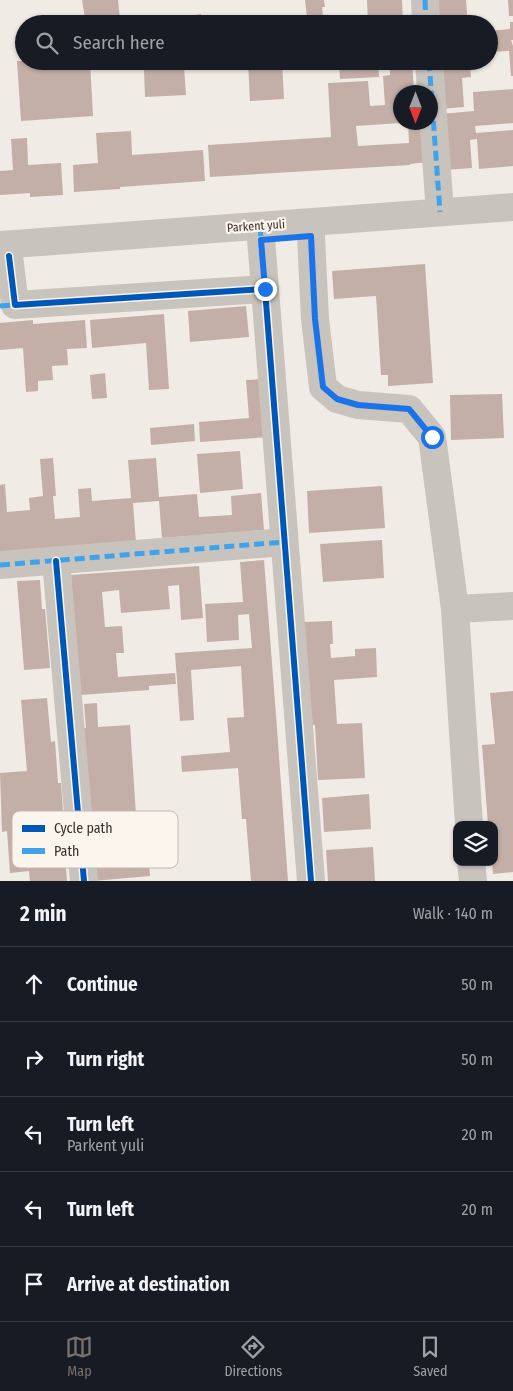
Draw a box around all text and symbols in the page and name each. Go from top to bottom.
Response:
search box [15,15,498,70]
icon: search [33,29,61,57]
text: Search here [73,31,165,54]
north arrow [393,85,438,130]
street label: Parkent yuli [227,217,285,235]
route end [254,278,277,301]
route start [421,426,444,449]
legend [12,811,178,868]
text: Cycle path [54,820,113,837]
map controls [453,821,498,866]
button: layers [453,821,498,866]
text: Path [54,843,79,860]
text: 2 min [20,901,67,927]
text: Walk · 140 m [413,904,493,923]
icon: ahead [20,970,48,998]
text: Continue [67,973,138,996]
text: 50 m [461,975,493,994]
icon: right [20,1045,48,1073]
text: Turn right [67,1048,144,1071]
text: 50 m [461,1050,493,1069]
text: Turn left [67,1113,134,1136]
icon: left [20,1120,48,1148]
text: 20 m [462,1125,493,1144]
text: Parkent yuli [67,1136,144,1155]
icon: left [20,1195,48,1223]
text: Turn left [67,1198,134,1221]
text: 20 m [462,1200,493,1219]
icon: arrive [20,1270,48,1298]
text: Arrive at destination [67,1273,230,1296]
tab: Map [65,1333,93,1380]
tab: Directions [224,1333,282,1380]
tab: Saved [413,1333,448,1380]

